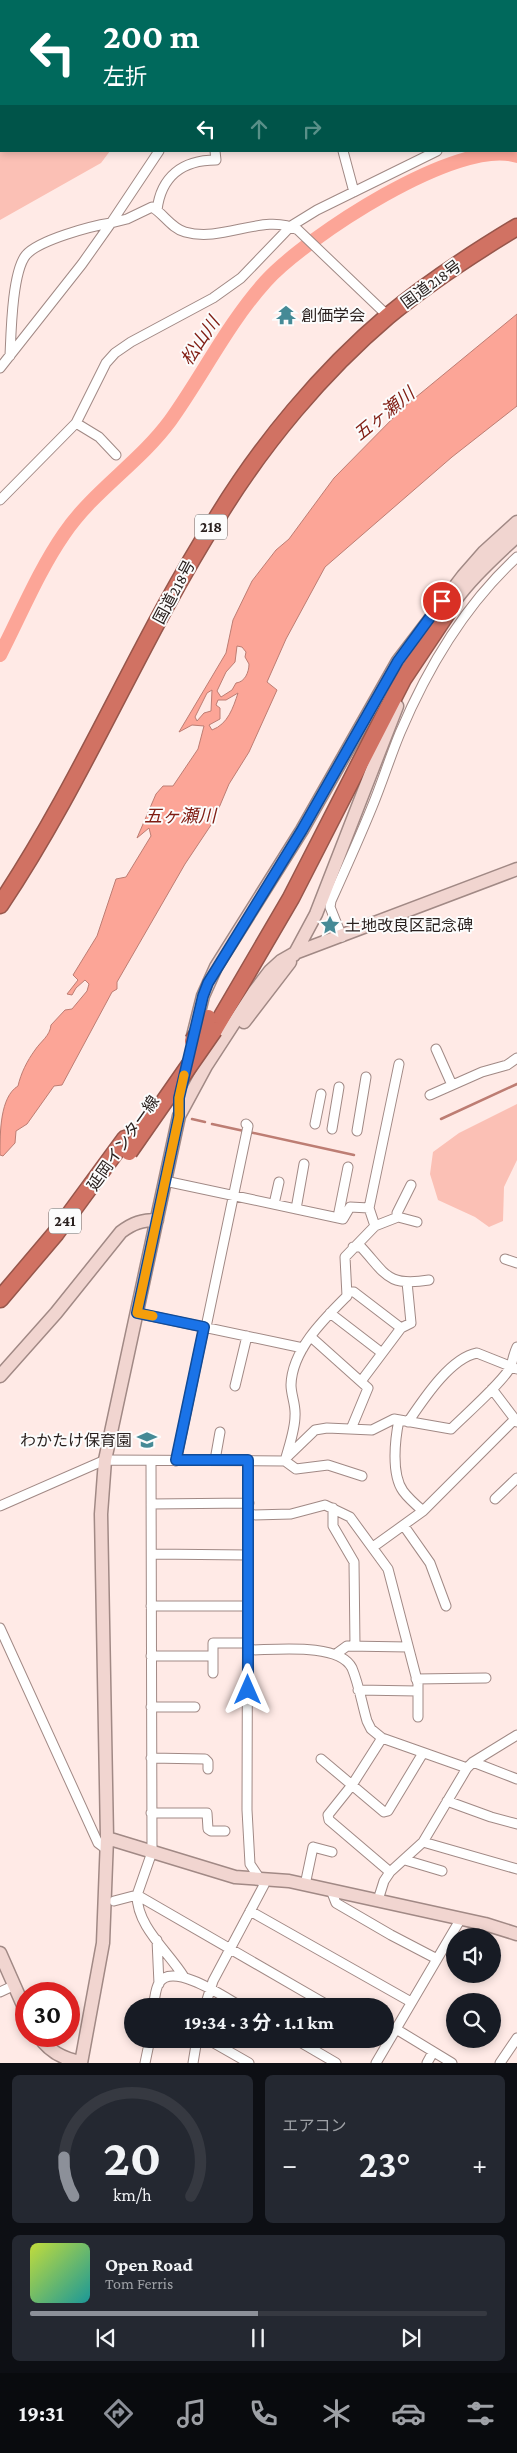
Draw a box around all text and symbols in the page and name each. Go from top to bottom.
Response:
text: 200 m [103,17,200,56]
icon: left [20,20,85,85]
text: 左折 [103,64,147,89]
icon: left [192,115,220,143]
icon: ahead [245,115,273,143]
icon: right [298,115,326,143]
street label: 国道218号 [398,257,464,311]
temple icon: 創価学会 [275,304,297,326]
place label: 創価学会 [301,307,365,324]
water label: 松山川 [177,311,225,369]
water label: 五ヶ瀬川 [350,382,420,444]
road number: 218 [195,514,227,540]
street label: 国道218号 [150,557,198,627]
pin [421,580,463,622]
icon: arrive [428,587,456,615]
water label: 五ヶ瀬川 [144,806,218,826]
place icon: 土地改良区記念碑 [319,914,341,936]
place label: 土地改良区記念碑 [345,917,473,934]
street label: 延岡インター線 [84,1092,162,1194]
road number: 241 [49,1208,81,1234]
school or university icon: わかたけ保育園 [136,1429,158,1451]
place label: わかたけ保育園 [20,1432,132,1449]
position arrow [221,1663,273,1715]
map controls [446,1928,501,2048]
button: sound [446,1928,501,1983]
speed limit sign: 30 [15,1982,80,2047]
button: search [446,1993,501,2048]
text: 19:34 · 3 分 · 1.1 km [184,2012,334,2033]
text: エアコン [283,2117,347,2134]
text: 20 [103,2128,161,2186]
text: 23° [359,2143,411,2185]
text: − [283,2149,297,2180]
text: + [472,2149,487,2180]
text: km/h [113,2185,152,2205]
text: Open Road [105,2254,193,2275]
text: Tom Ferris [105,2275,173,2292]
icon: previous [92,2324,120,2352]
icon: pause [244,2324,272,2352]
icon: next [397,2324,425,2352]
icon: directions [101,2396,136,2431]
icon: music [174,2396,209,2431]
icon: phone [246,2396,281,2431]
icon: climate [319,2396,354,2431]
icon: car [391,2396,426,2431]
icon: filters [463,2396,498,2431]
text: 19:31 [19,2401,64,2426]

